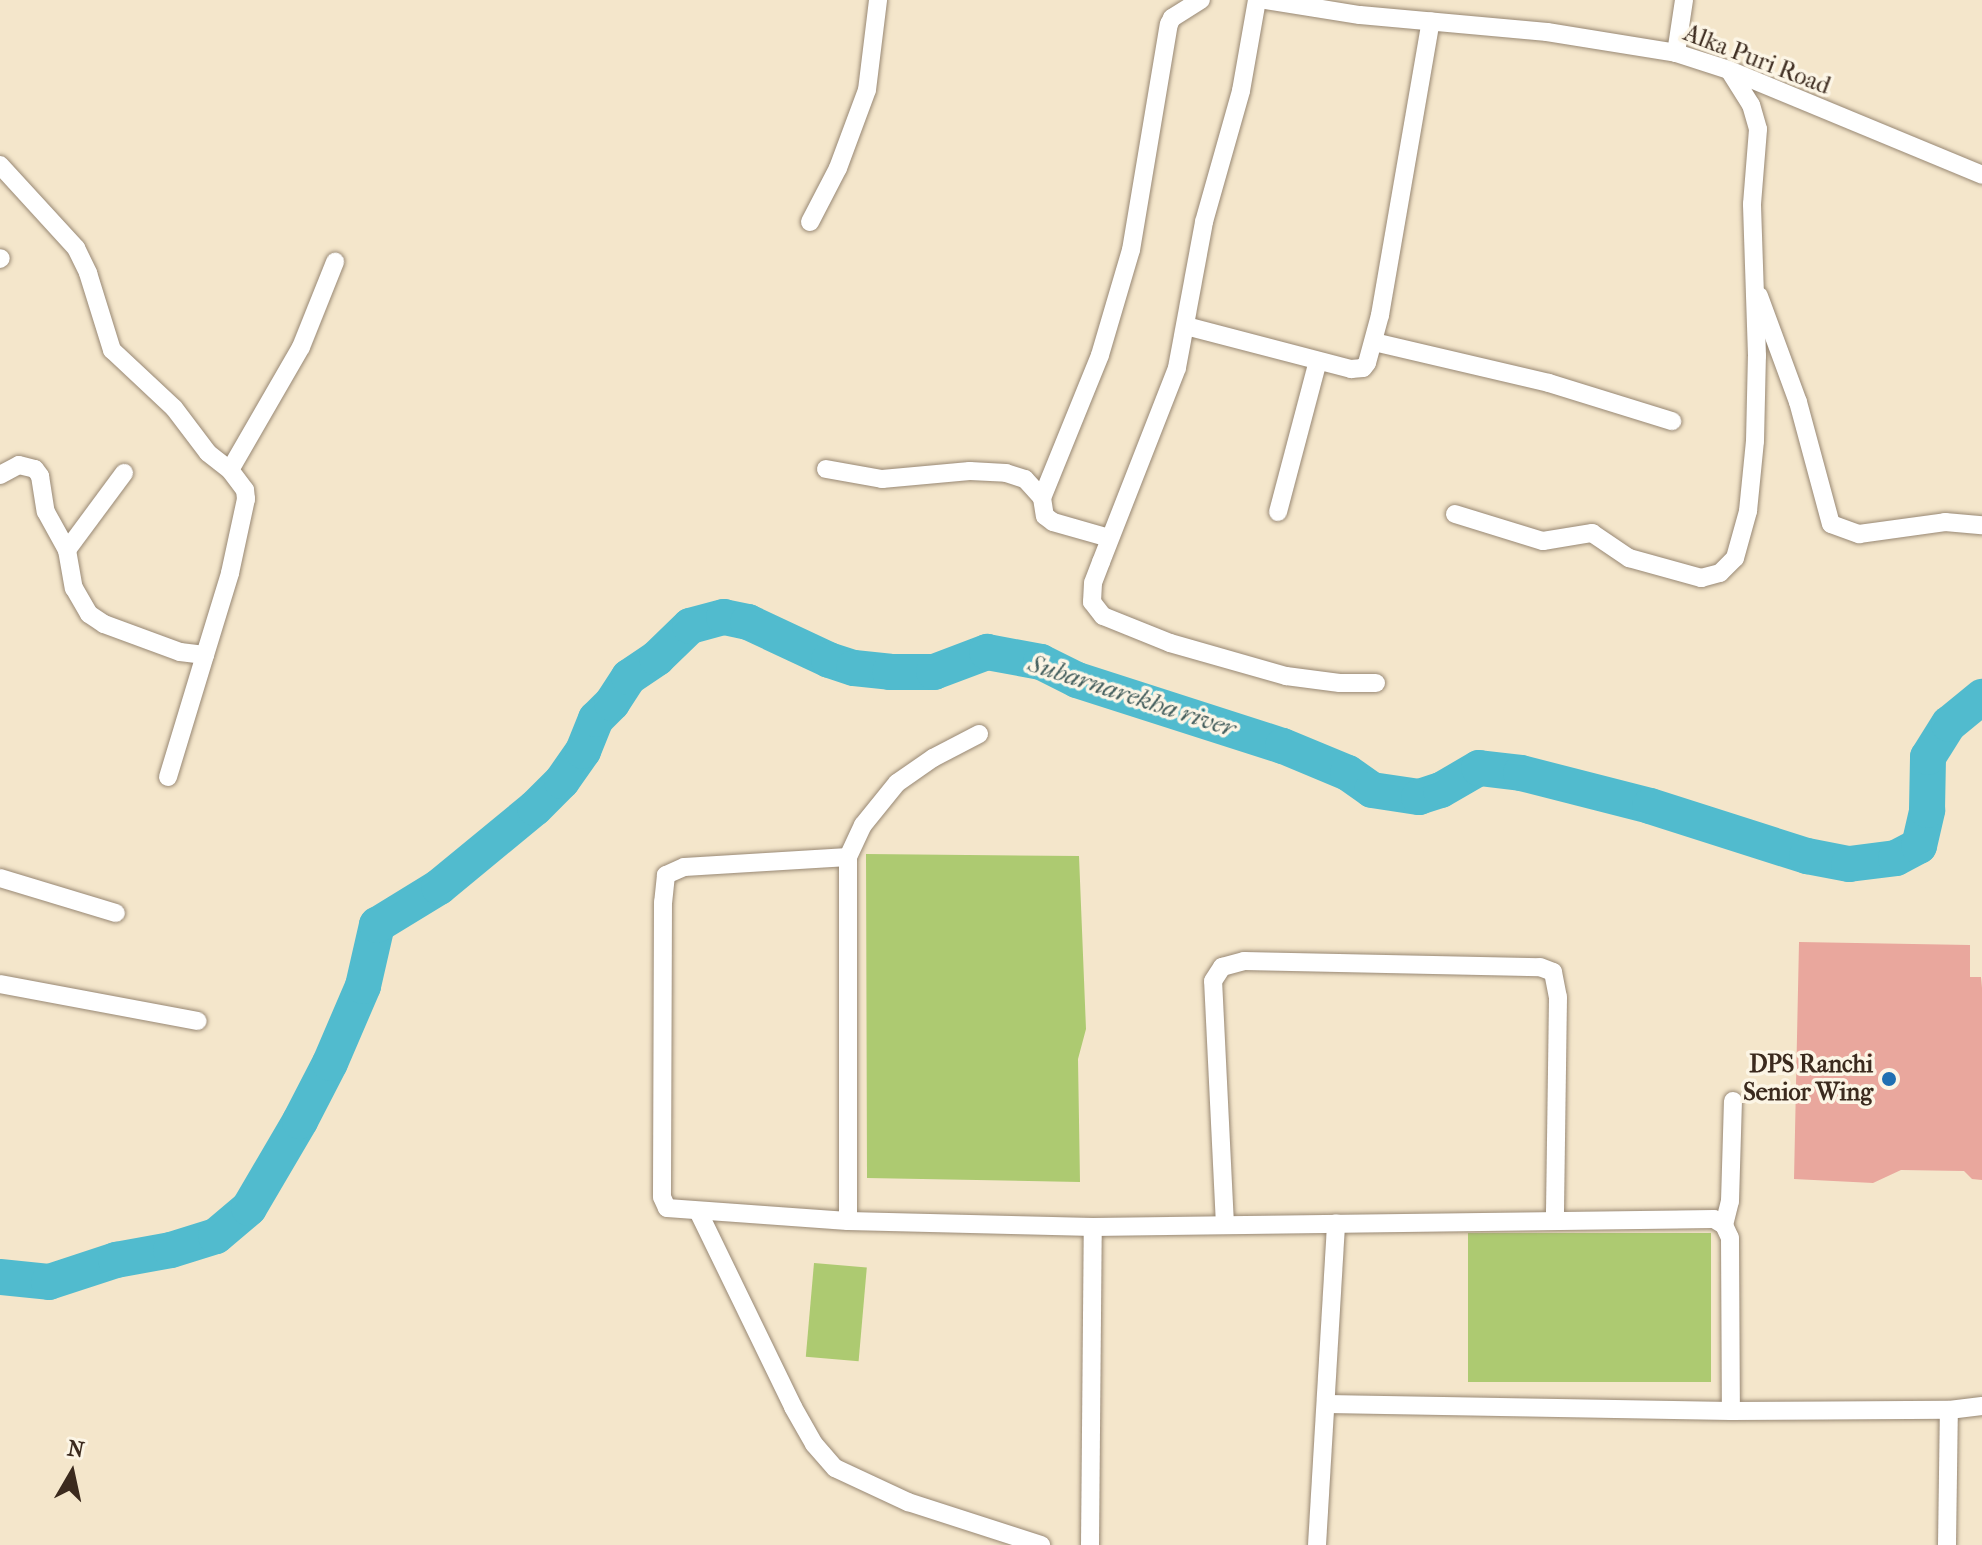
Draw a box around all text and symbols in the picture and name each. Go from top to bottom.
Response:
street label: Alka Puri Road [1680,19,1834,101]
water label: Subarnarekha river [1025,648,1239,744]
place label: DPS Ranchi Senior Wing [1743,1051,1873,1107]
marker: DPS Ranchi Senior Wing [1880,1070,1898,1088]
north arrow [32,1433,112,1513]
text: N [65,1435,86,1463]

